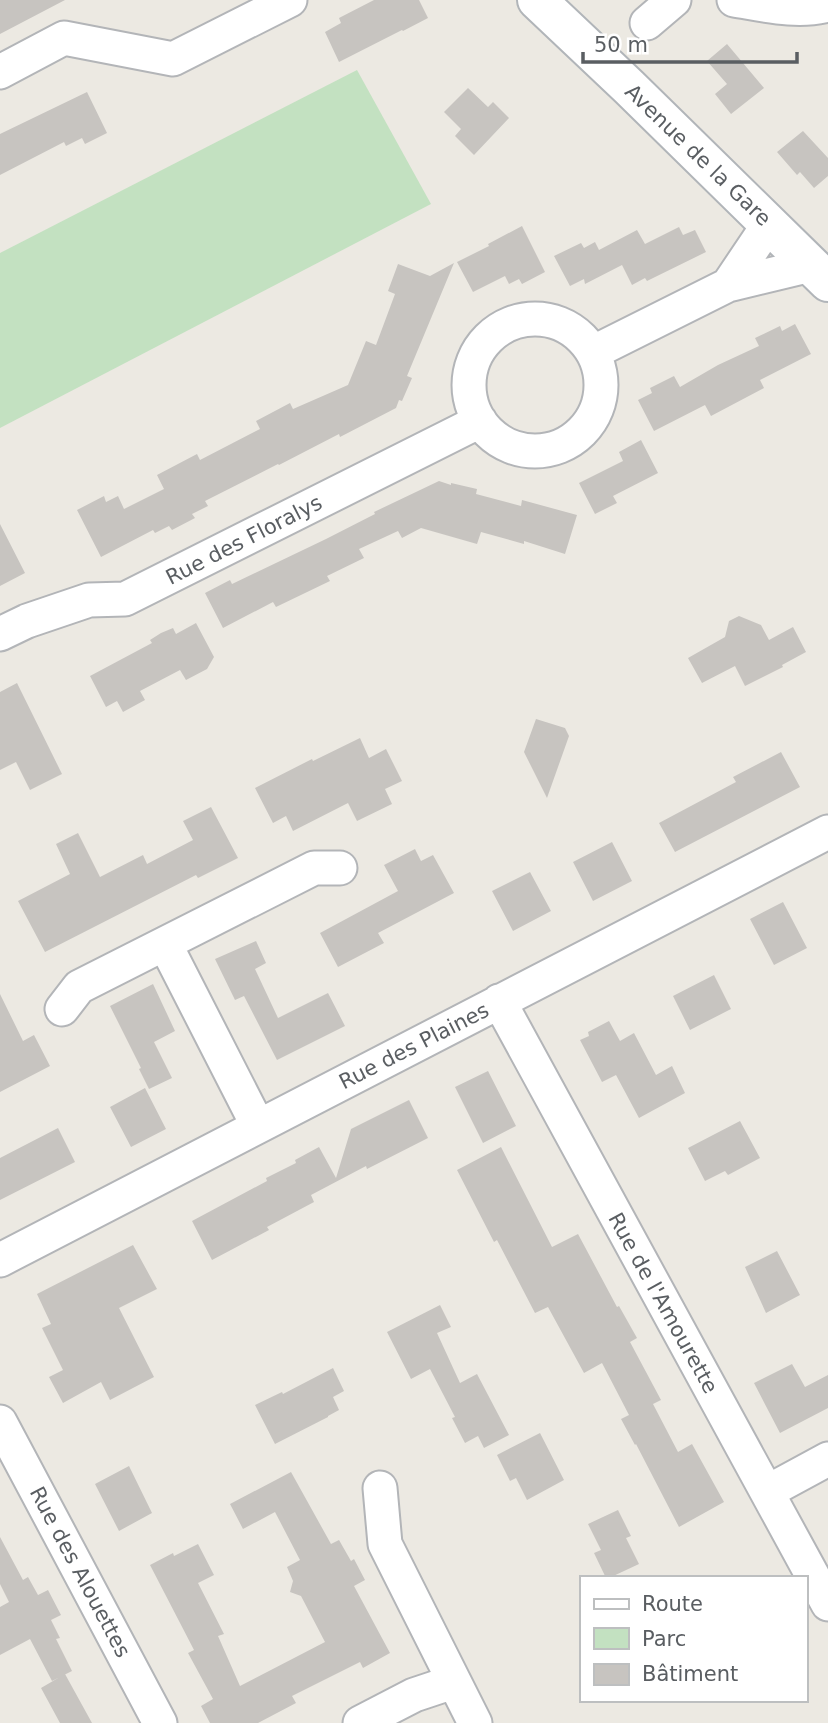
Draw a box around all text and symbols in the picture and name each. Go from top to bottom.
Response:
scale bar [583,21,796,65]
text: 50 m [594,33,648,57]
street label: Avenue de la Gare [620,79,776,231]
street label: Rue des Floralys [162,490,326,590]
street label: Rue des Plaines [335,998,493,1094]
street label: Rue de l'Amourette [603,1209,723,1397]
street label: Rue des Alouettes [25,1482,135,1662]
legend [580,1576,807,1702]
text: Route [642,1592,703,1616]
text: Parc [642,1627,686,1651]
text: Bâtiment [642,1662,738,1686]

